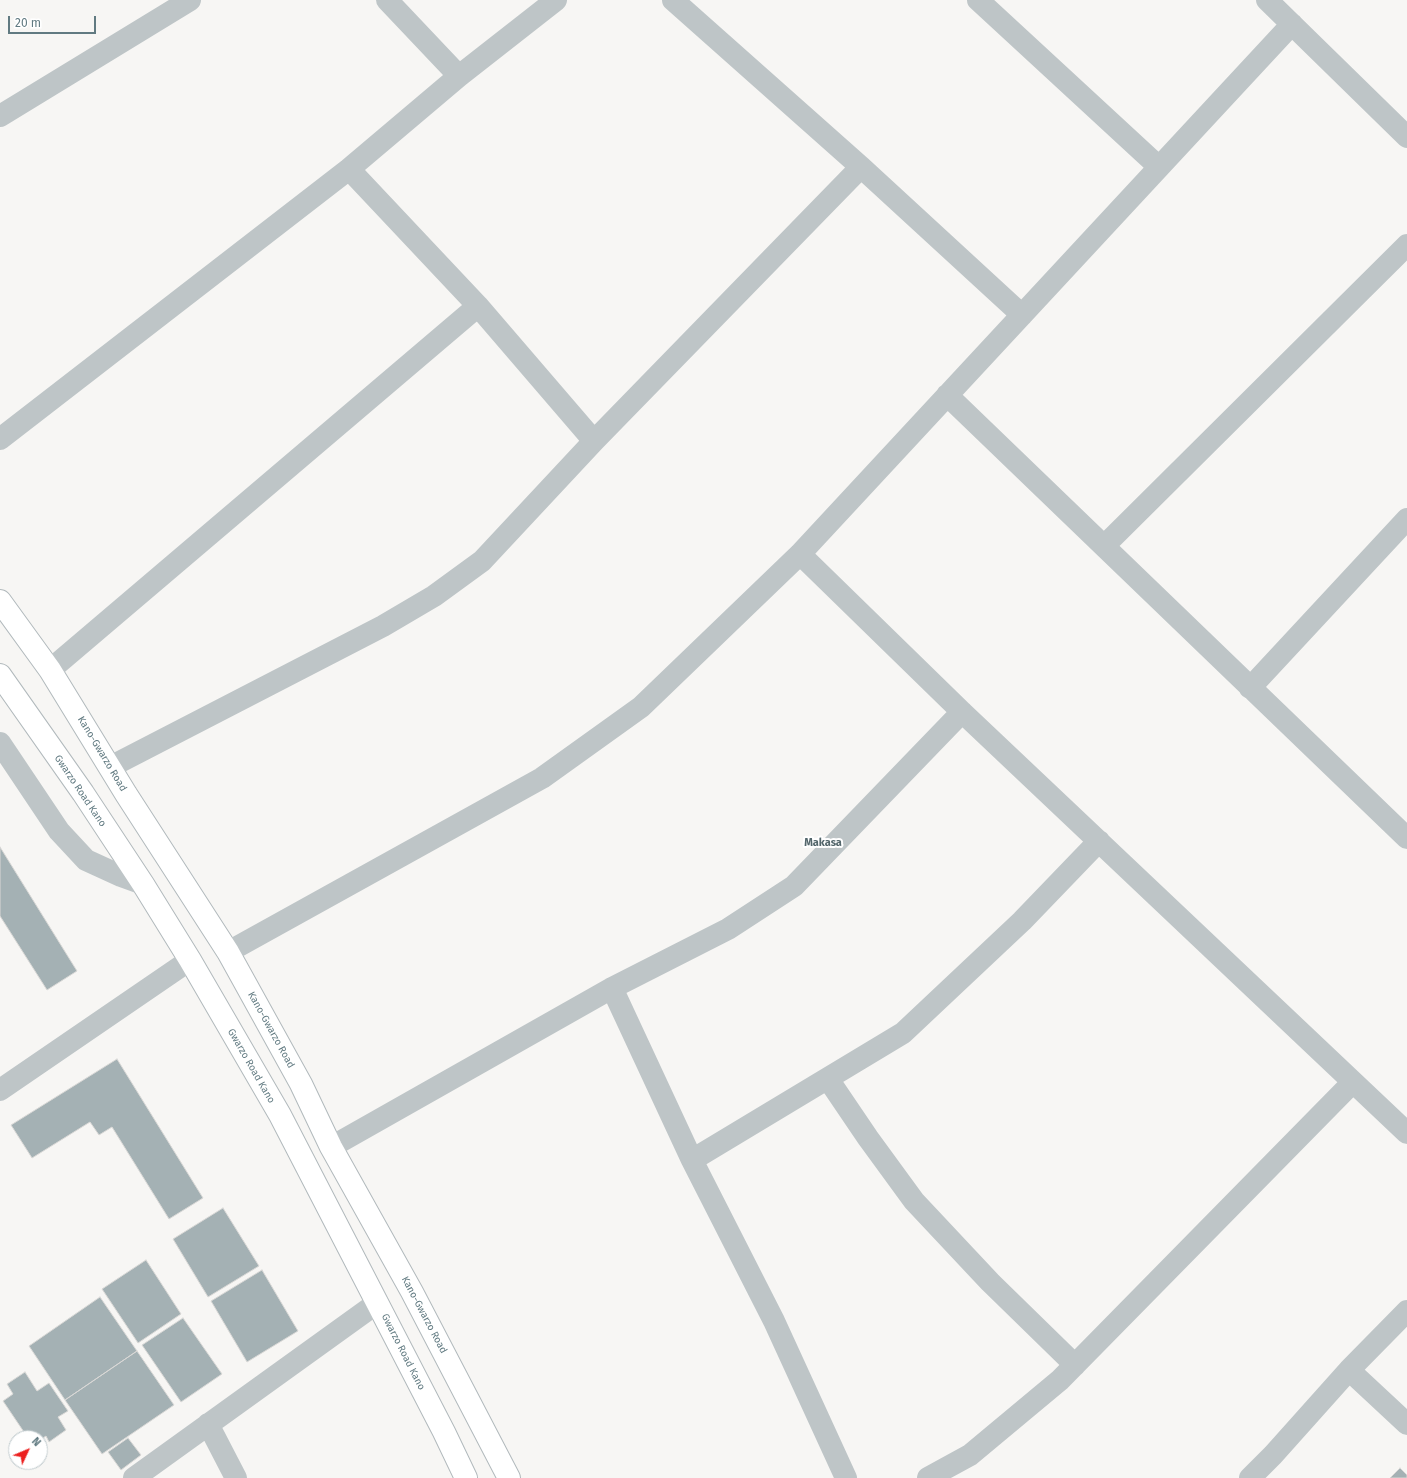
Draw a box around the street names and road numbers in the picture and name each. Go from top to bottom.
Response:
street label: Kano-Gwarzo Road [75,714,129,794]
street label: Gwarzo Road Kano [52,753,108,829]
street label: Kano-Gwarzo Road [245,990,297,1070]
street label: Gwarzo Road Kano [225,1027,277,1105]
street label: Kano-Gwarzo Road [399,1274,449,1356]
street label: Gwarzo Road Kano [379,1312,427,1392]

